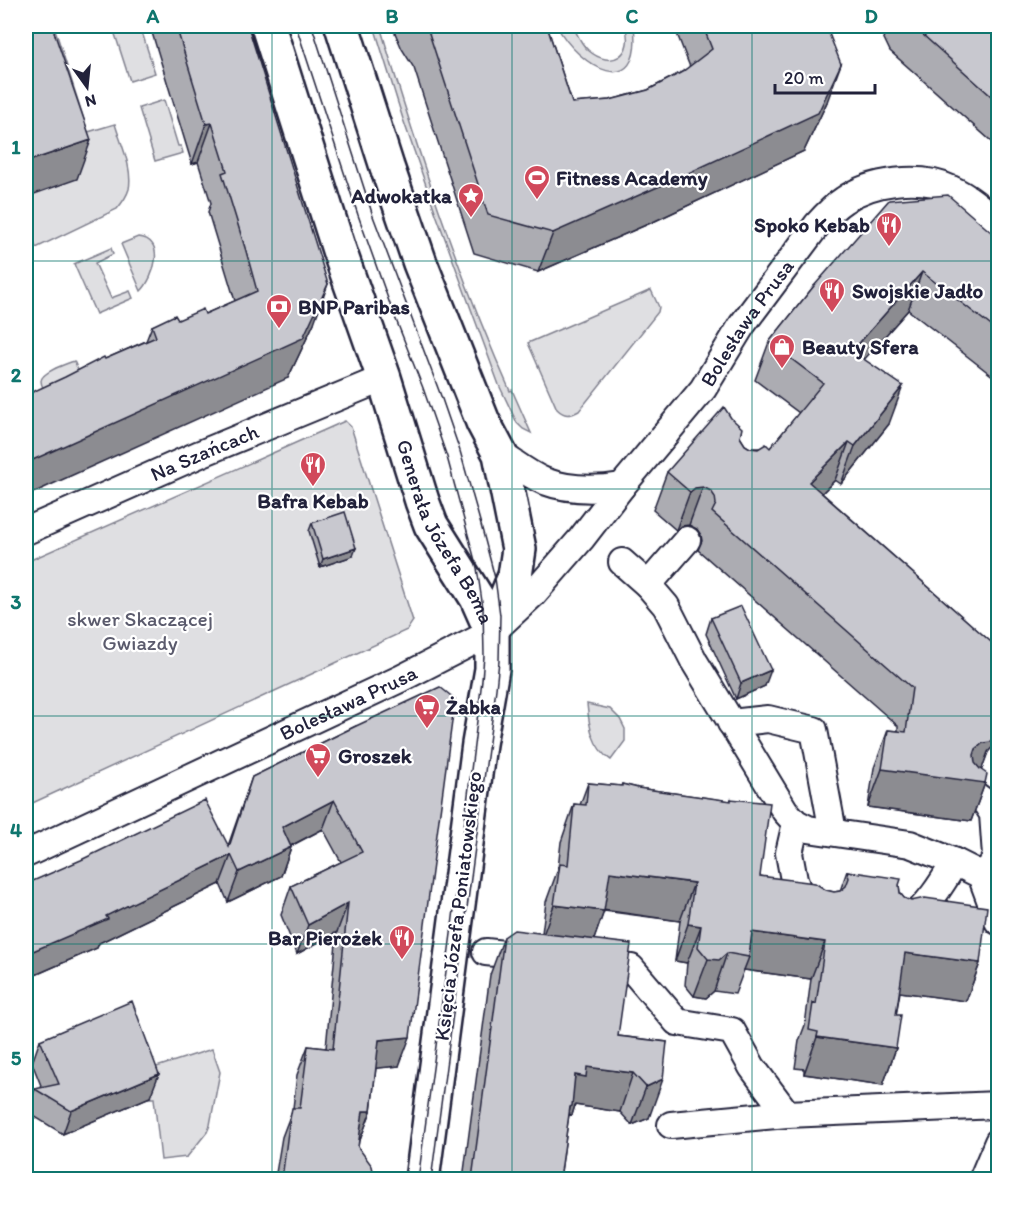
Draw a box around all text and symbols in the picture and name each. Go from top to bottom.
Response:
text: A [146,4,160,28]
text: B [386,4,399,28]
text: C [626,4,639,28]
text: D [864,4,878,28]
north arrow [57,57,117,117]
scale bar [775,57,876,95]
text: 20 m [784,67,824,89]
text: N [83,90,98,112]
text: 1 [11,135,21,159]
sports icon: Fitness Academy [522,163,552,201]
place label: Fitness Academy [556,165,708,191]
place icon: Adwokatka [456,181,486,219]
place label: Adwokatka [350,183,453,208]
restaurant icon: Spoko Kebab [874,210,904,248]
place label: Spoko Kebab [754,212,870,238]
street label: Bolesława Prusa [695,254,799,391]
restaurant icon: Swojskie Jadło [817,276,847,314]
place label: Swojskie Jadło [852,278,984,304]
bank icon: BNP Paribas [264,292,294,330]
place label: BNP Paribas [298,294,410,319]
shop icon: Beauty Sfera [767,332,797,370]
place label: Beauty Sfera [802,334,919,360]
text: 2 [11,363,22,387]
street label: Na Szańcach [146,418,263,486]
street label: Generała Józefa Bema [392,436,500,627]
restaurant icon: Bafra Kebab [298,450,328,488]
place label: Bafra Kebab [257,488,369,513]
text: 3 [11,590,22,614]
park label: skwer Skaczącej Gwiazdy [67,606,213,655]
street label: Bolesława Prusa [276,659,421,745]
supermarket icon: Żabka [412,692,442,730]
place label: Żabka [446,694,502,719]
supermarket icon: Groszek [303,741,333,779]
place label: Groszek [338,743,413,768]
street label: Księcia Józefa Poniatowskiego [429,770,486,1042]
text: 4 [10,818,22,842]
restaurant icon: Bar Pierożek [387,923,417,961]
place label: Bar Pierożek [268,925,383,950]
text: 5 [11,1046,22,1070]

